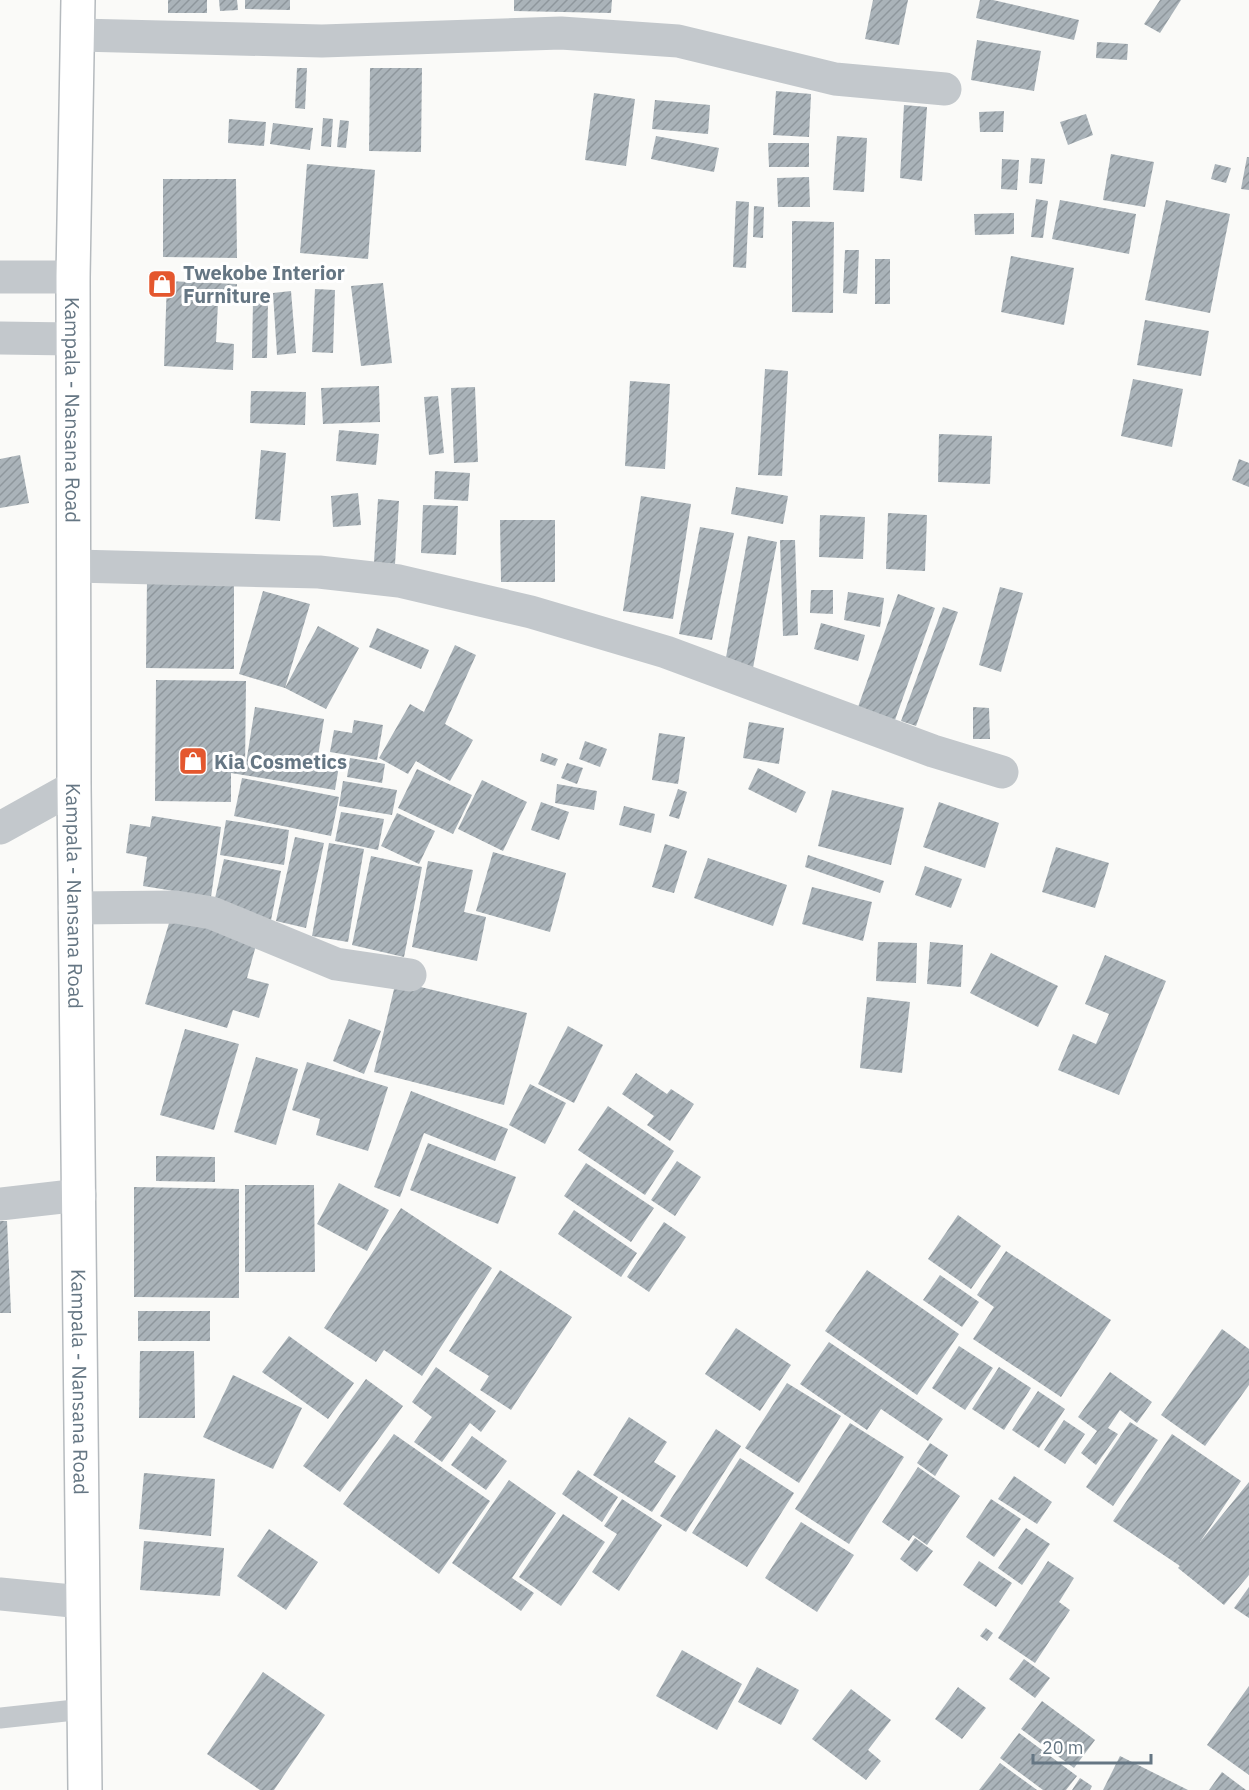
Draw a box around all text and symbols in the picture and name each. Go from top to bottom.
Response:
place label: Twekobe Interior Furniture [183,259,345,309]
shop icon: Twekobe Interior Furniture [146,268,178,300]
street label: Kampala - Nansana Road [60,297,87,523]
shop icon: Kia Cosmetics [177,745,209,777]
place label: Kia Cosmetics [214,748,347,775]
street label: Kampala - Nansana Road [60,783,90,1009]
street label: Kampala - Nansana Road [66,1269,95,1495]
scale bar [1033,1727,1152,1765]
text: 20 m [1042,1736,1084,1759]

